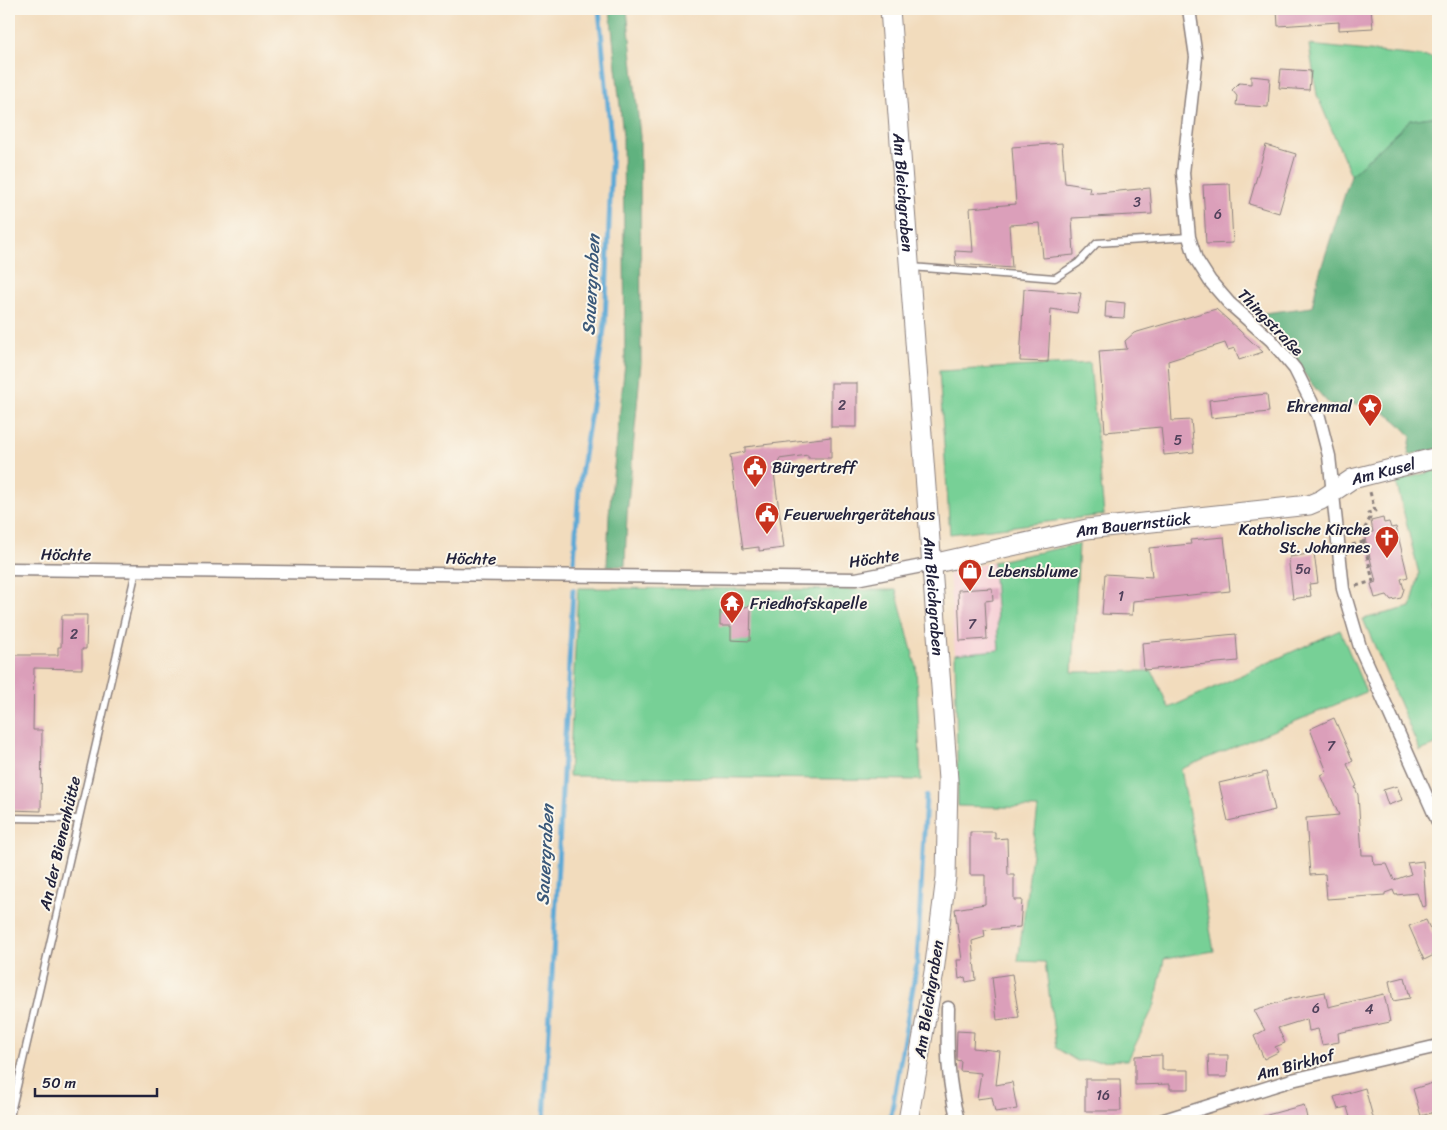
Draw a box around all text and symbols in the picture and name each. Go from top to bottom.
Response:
street label: Am Bleichgraben [884,131,922,253]
house number: 3 [1133,190,1141,215]
house number: 6 [1214,202,1222,227]
water label: Sauergraben [572,232,610,336]
street label: Thingstraße [1230,281,1311,364]
place label: Ehrenmal [1286,392,1352,421]
house number: 2 [838,393,846,418]
place icon: Ehrenmal [1357,393,1383,427]
house number: 5 [1174,428,1183,453]
street label: Am Kusel [1347,449,1419,494]
place label: Bürgertreff [772,453,859,482]
public building icon: Bürgertreff [742,454,768,488]
place label: Feuerwehrgerätehaus [784,500,936,529]
public building icon: Feuerwehrgerätehaus [754,501,780,535]
street label: Am Bauernstück [1071,504,1193,546]
place label: Katholische Kirche St. Johannes [1239,515,1371,562]
church icon: Katholische Kirche St. Johannes [1374,525,1400,559]
street label: Am Bleichgraben [915,535,953,657]
street label: Höchte [40,540,91,569]
street label: Höchte [847,541,901,576]
street label: Höchte [445,544,496,573]
place label: Lebensblume [988,557,1078,586]
house number: 5a [1295,557,1311,582]
shop icon: Lebensblume [957,558,983,592]
house number: 1 [1118,584,1124,609]
place label: Friedhofskapelle [750,589,867,618]
temple icon: Friedhofskapelle [719,590,745,624]
house number: 7 [968,612,977,637]
house number: 2 [70,622,78,647]
house number: 7 [1327,734,1336,759]
street label: An der Bienenhütte [30,773,89,914]
water label: Sauergraben [526,802,564,906]
street label: Am Bleichgraben [905,938,952,1061]
house number: 6 [1312,996,1320,1021]
house number: 4 [1365,997,1374,1022]
street label: Am Birkhof [1252,1040,1339,1089]
scale bar [35,1065,158,1097]
text: 50 m [42,1070,77,1096]
house number: 16 [1096,1083,1110,1108]

